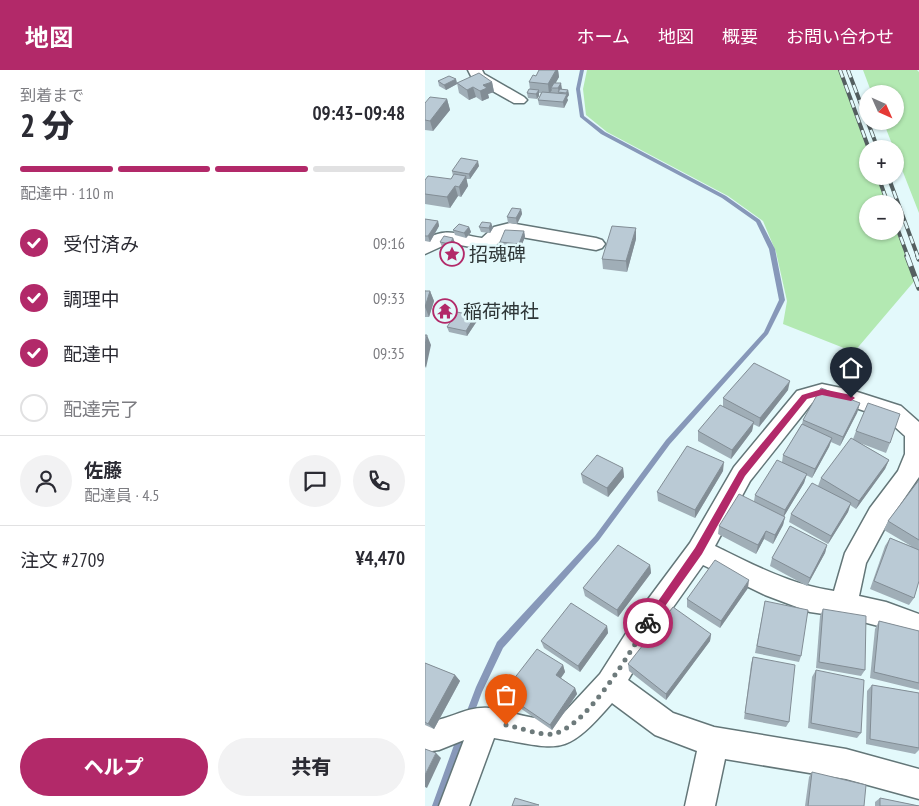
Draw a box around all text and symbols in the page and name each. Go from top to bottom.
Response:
text: 地図 [25,22,73,53]
text: ホーム [577,25,630,48]
text: 地図 [658,25,694,48]
text: 概要 [722,25,758,48]
text: お問い合わせ [786,25,894,48]
text: 到着まで [20,85,84,105]
north arrow [859,85,904,130]
map controls [859,85,904,240]
text: 09:43–09:48 [312,101,405,125]
text: 2 分 [20,104,74,146]
button: + [859,140,904,185]
text: 配達中 · 110 m [20,183,114,203]
button: − [859,195,904,240]
icon: check [20,229,48,257]
text: 受付済み [63,232,139,256]
text: 09:16 [373,233,405,253]
place icon: 招魂碑 [439,241,465,267]
place label: 招魂碑 [469,242,526,266]
icon: check [20,284,48,312]
text: 調理中 [63,287,120,311]
text: 09:33 [373,288,405,308]
temple icon: 稲荷神社 [432,298,458,324]
place label: 稲荷神社 [463,299,539,323]
icon: check [20,339,48,367]
text: 配達中 [63,342,120,366]
text: 09:35 [373,343,405,363]
pin [830,347,872,398]
icon: home [837,354,865,382]
text: 配達完了 [63,397,139,421]
button: person [20,455,72,507]
button: chat [289,455,341,507]
button: phone [353,455,405,507]
text: 佐藤 [84,458,122,482]
text: 配達員 · 4.5 [84,485,159,505]
text: ¥4,470 [355,546,405,570]
text: 注文 #2709 [20,548,105,572]
courier [623,598,673,648]
icon: bike [634,609,662,637]
pin [485,674,527,725]
icon: bag [492,681,520,709]
button: ヘルプ [20,738,208,796]
button: 共有 [218,738,405,796]

